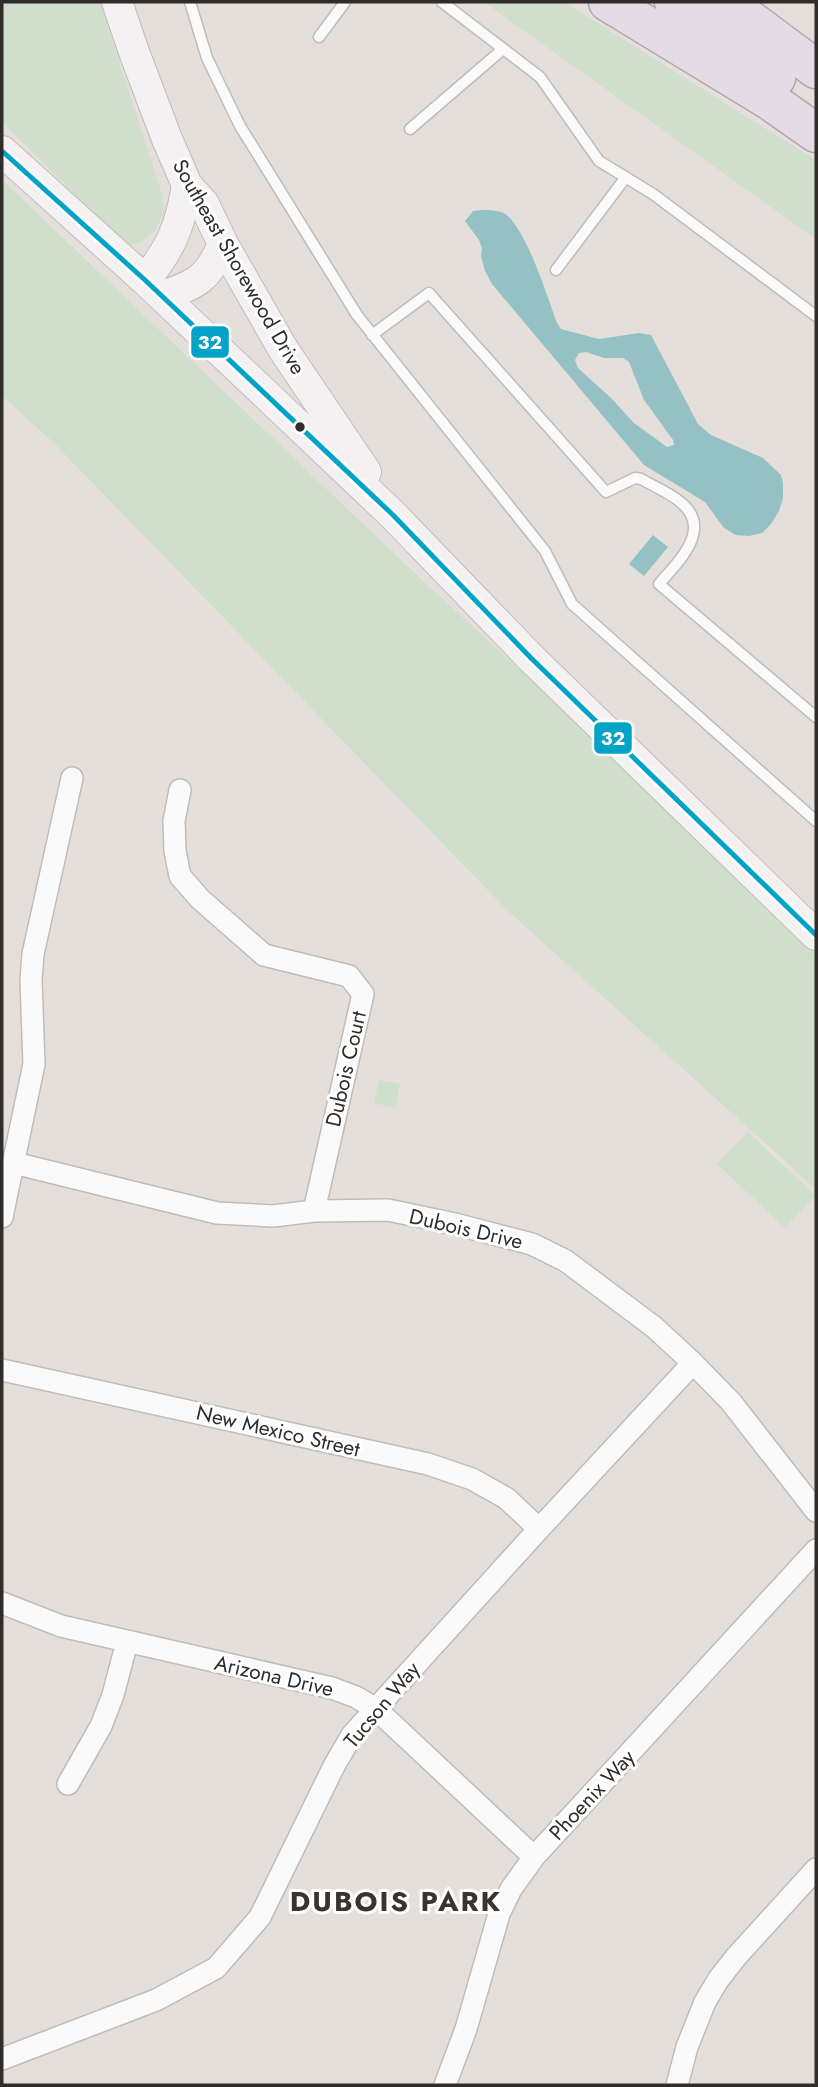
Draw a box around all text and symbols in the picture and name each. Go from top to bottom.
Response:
street label: Southeast Shorewood Drive [165,154,313,380]
line badge: 32 [190,325,230,359]
text: 32 [198,329,222,356]
unlabelled marker [293,420,307,434]
line badge: 32 [593,721,633,755]
text: 32 [601,725,625,752]
street label: Dubois Court [318,1008,374,1130]
street label: Dubois Drive [406,1201,526,1257]
street label: New Mexico Street [193,1398,363,1464]
street label: Arizona Drive [211,1648,337,1704]
street label: Tucson Way [337,1655,428,1755]
street label: Phoenix Way [542,1742,642,1847]
district label: DUBOIS PARK [290,1881,502,1922]

